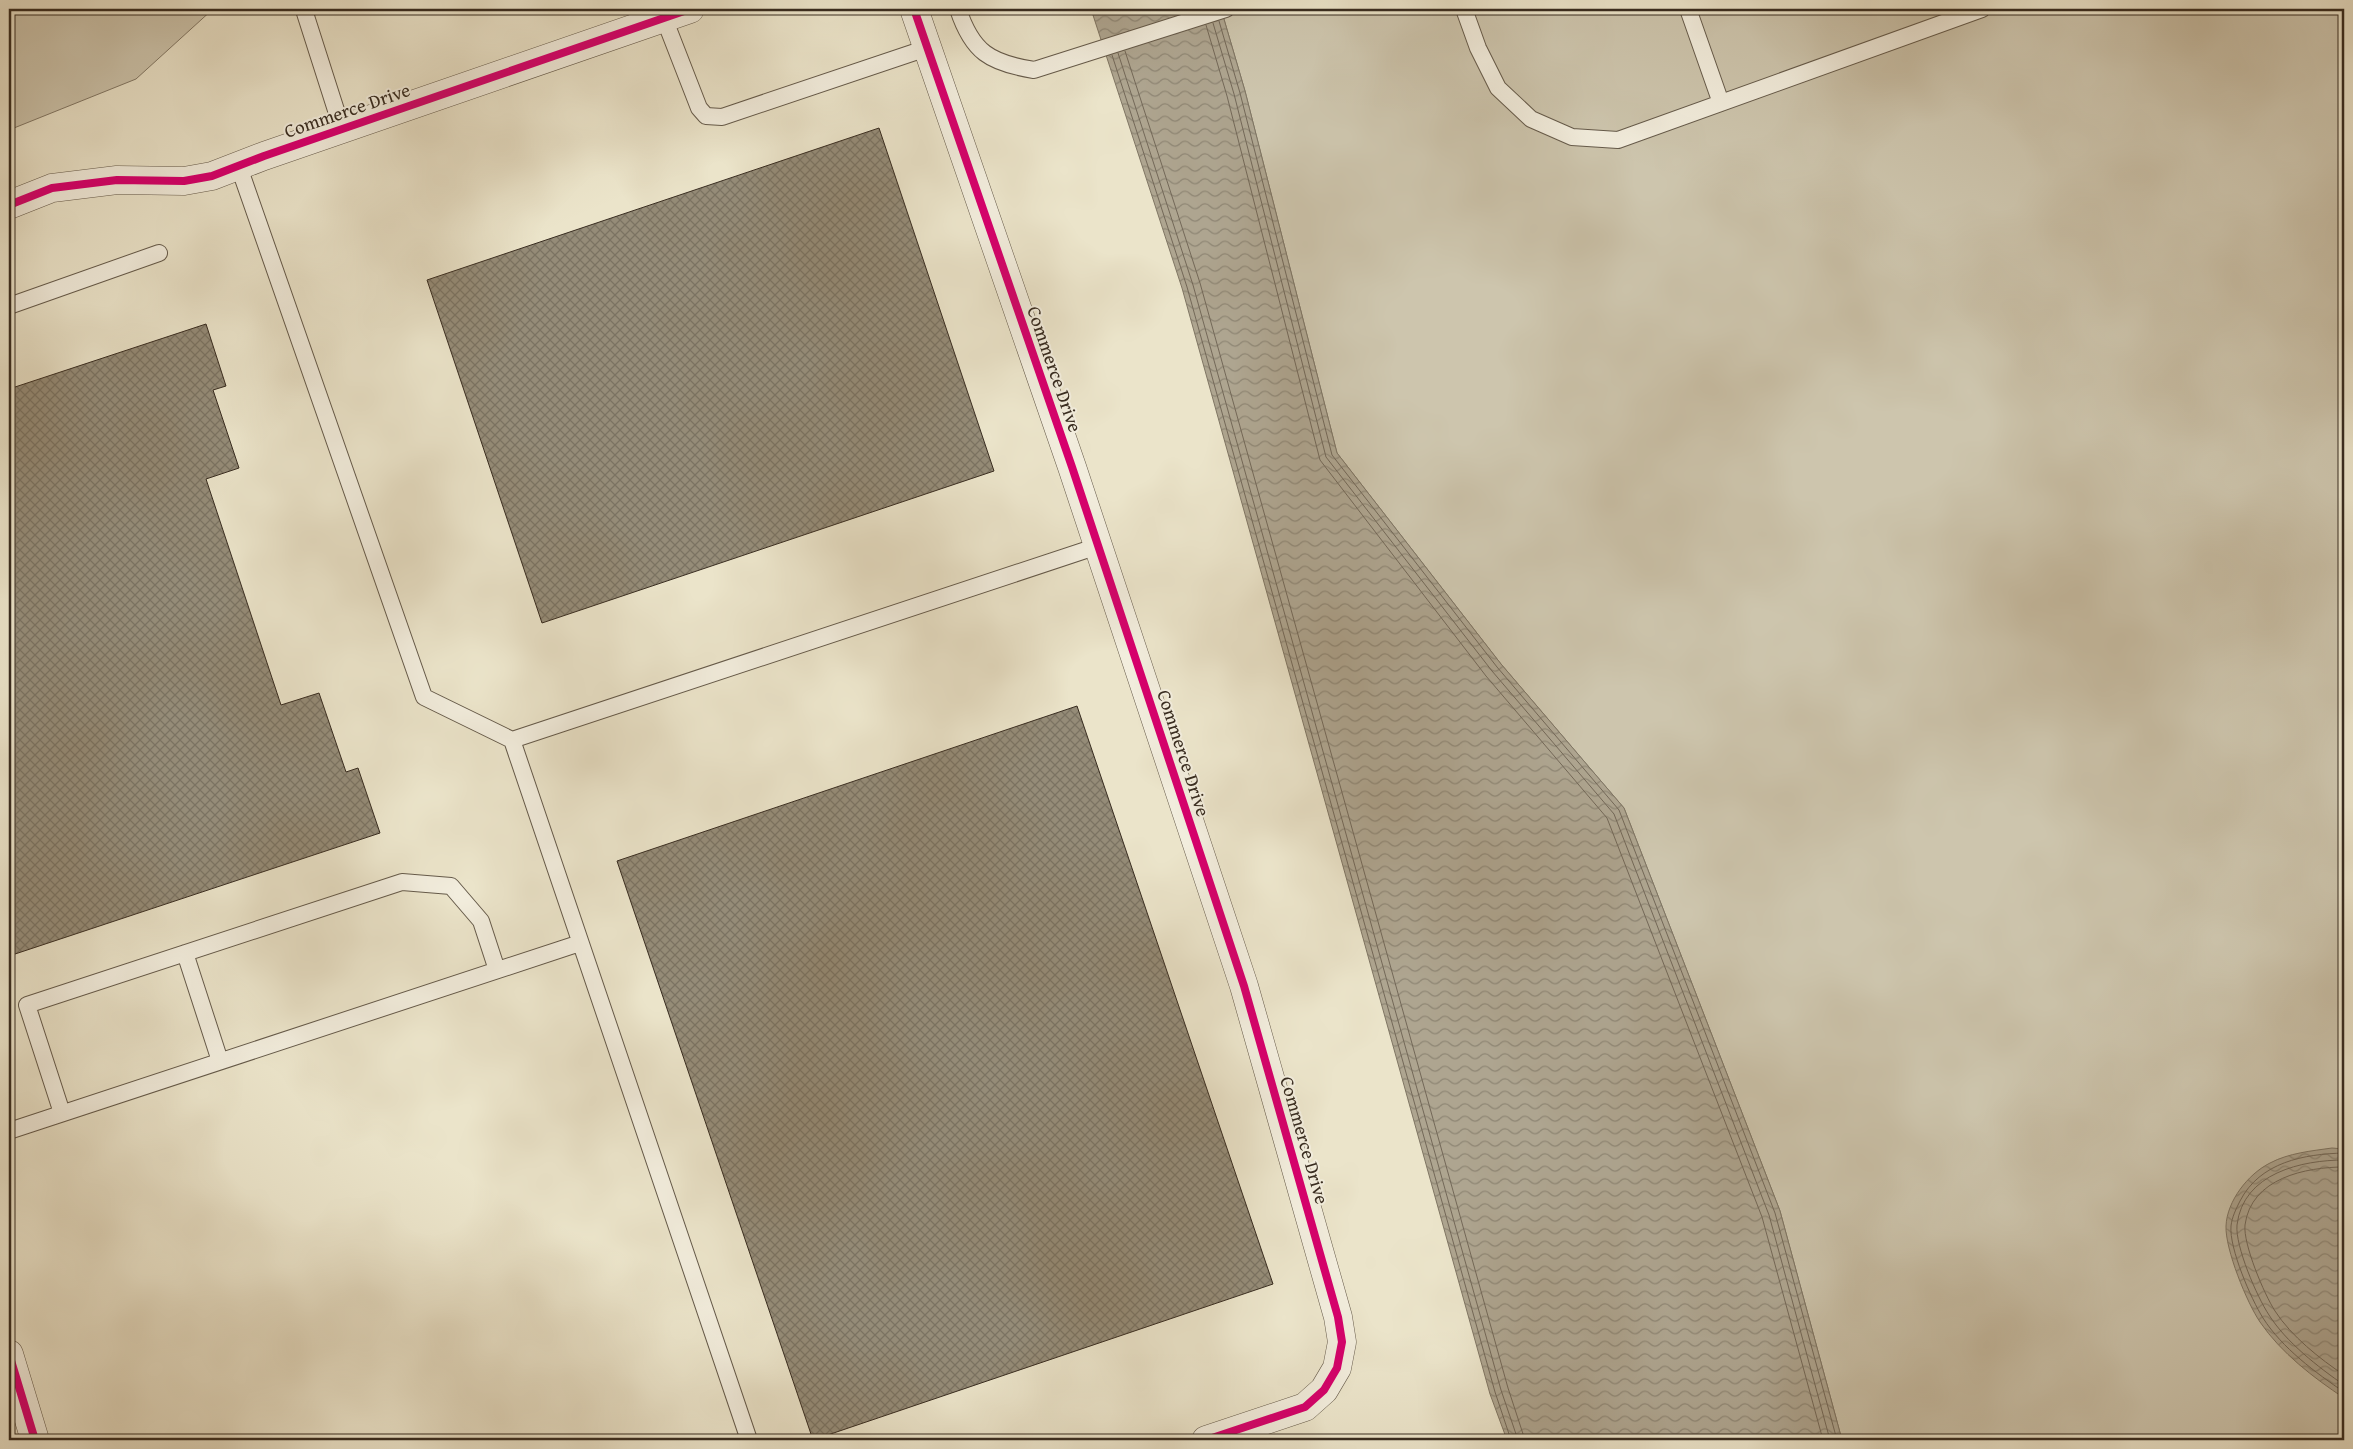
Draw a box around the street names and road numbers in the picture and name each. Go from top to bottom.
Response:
street label: Commerce Drive [280,75,414,145]
street label: Commerce Drive [1020,302,1090,436]
street label: Commerce Drive [1150,686,1218,820]
street label: Commerce Drive [1273,1073,1337,1207]

